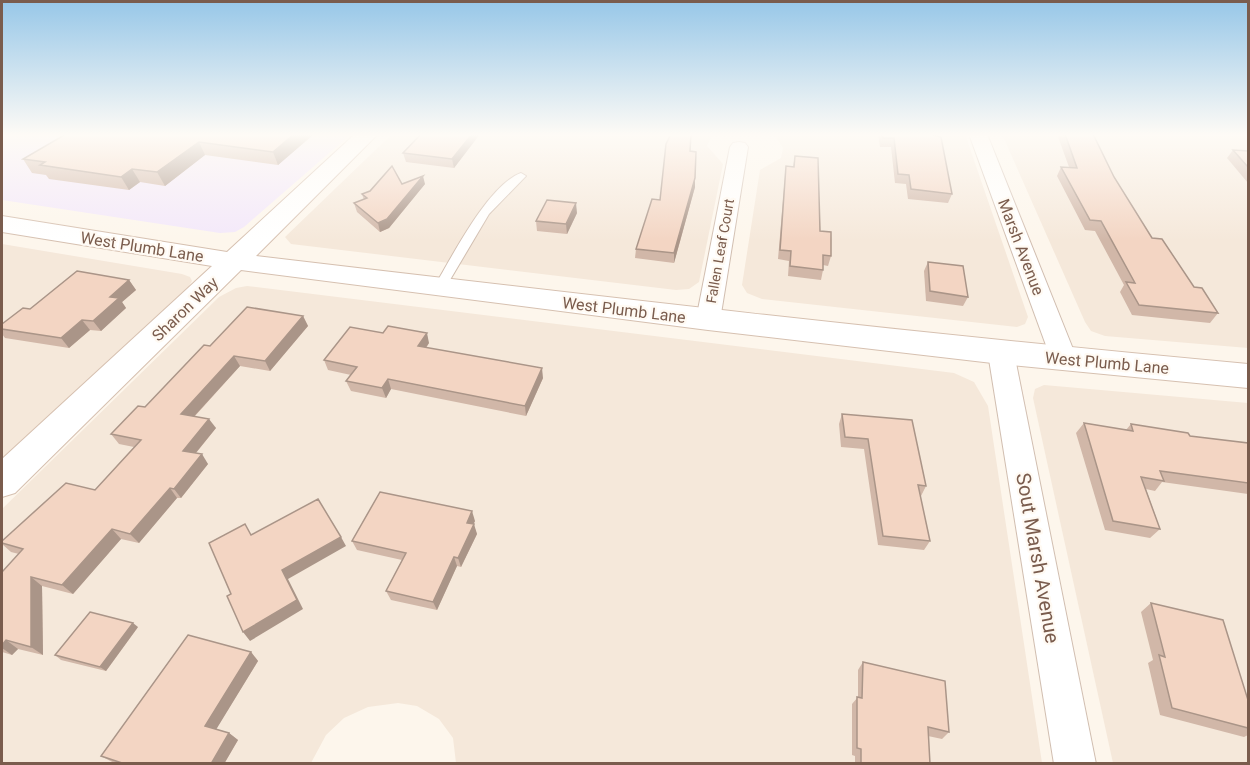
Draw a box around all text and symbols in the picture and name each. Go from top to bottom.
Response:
street label: Marsh Avenue [994,196,1048,298]
street label: Fallen Leaf Court [703,197,737,305]
street label: West Plumb Lane [79,228,205,266]
street label: Sharon Way [148,273,222,345]
street label: West Plumb Lane [561,293,687,327]
street label: West Plumb Lane [1044,348,1170,378]
street label: Sout Marsh Avenue [1011,471,1065,645]

